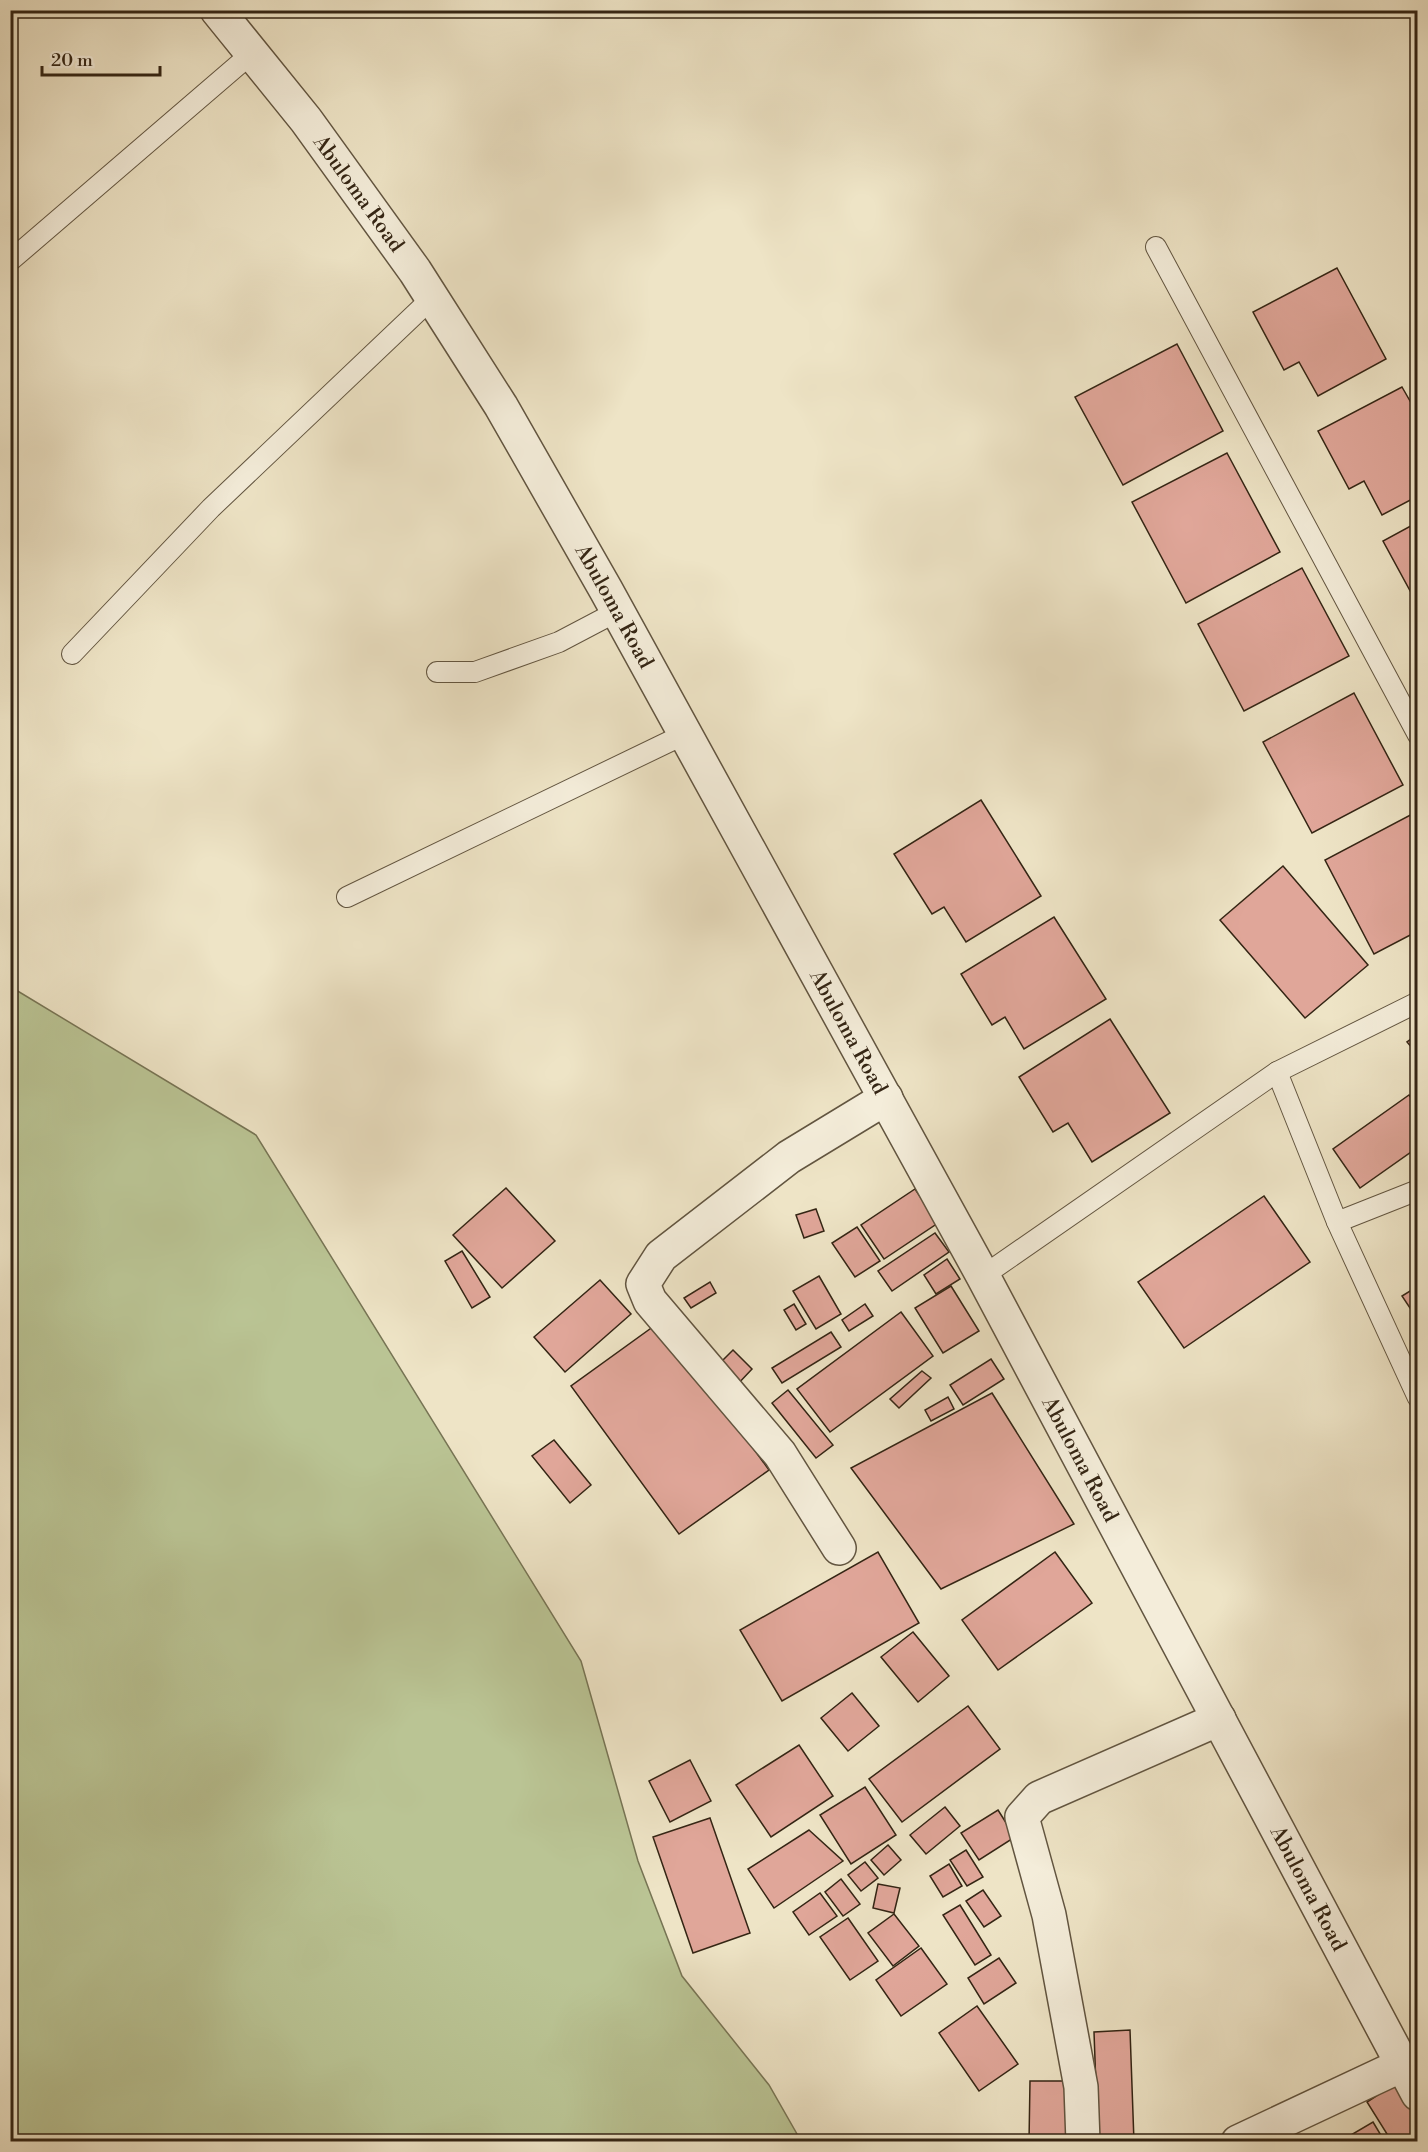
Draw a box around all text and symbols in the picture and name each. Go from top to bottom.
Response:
scale bar [42,39,160,77]
text: 20 m [51,49,93,72]
street label: Abuloma Road [307,130,409,258]
street label: Abuloma Road [568,539,659,673]
street label: Abuloma Road [803,965,893,1099]
street label: Abuloma Road [1035,1392,1124,1527]
street label: Abuloma Road [1263,1821,1352,1956]

